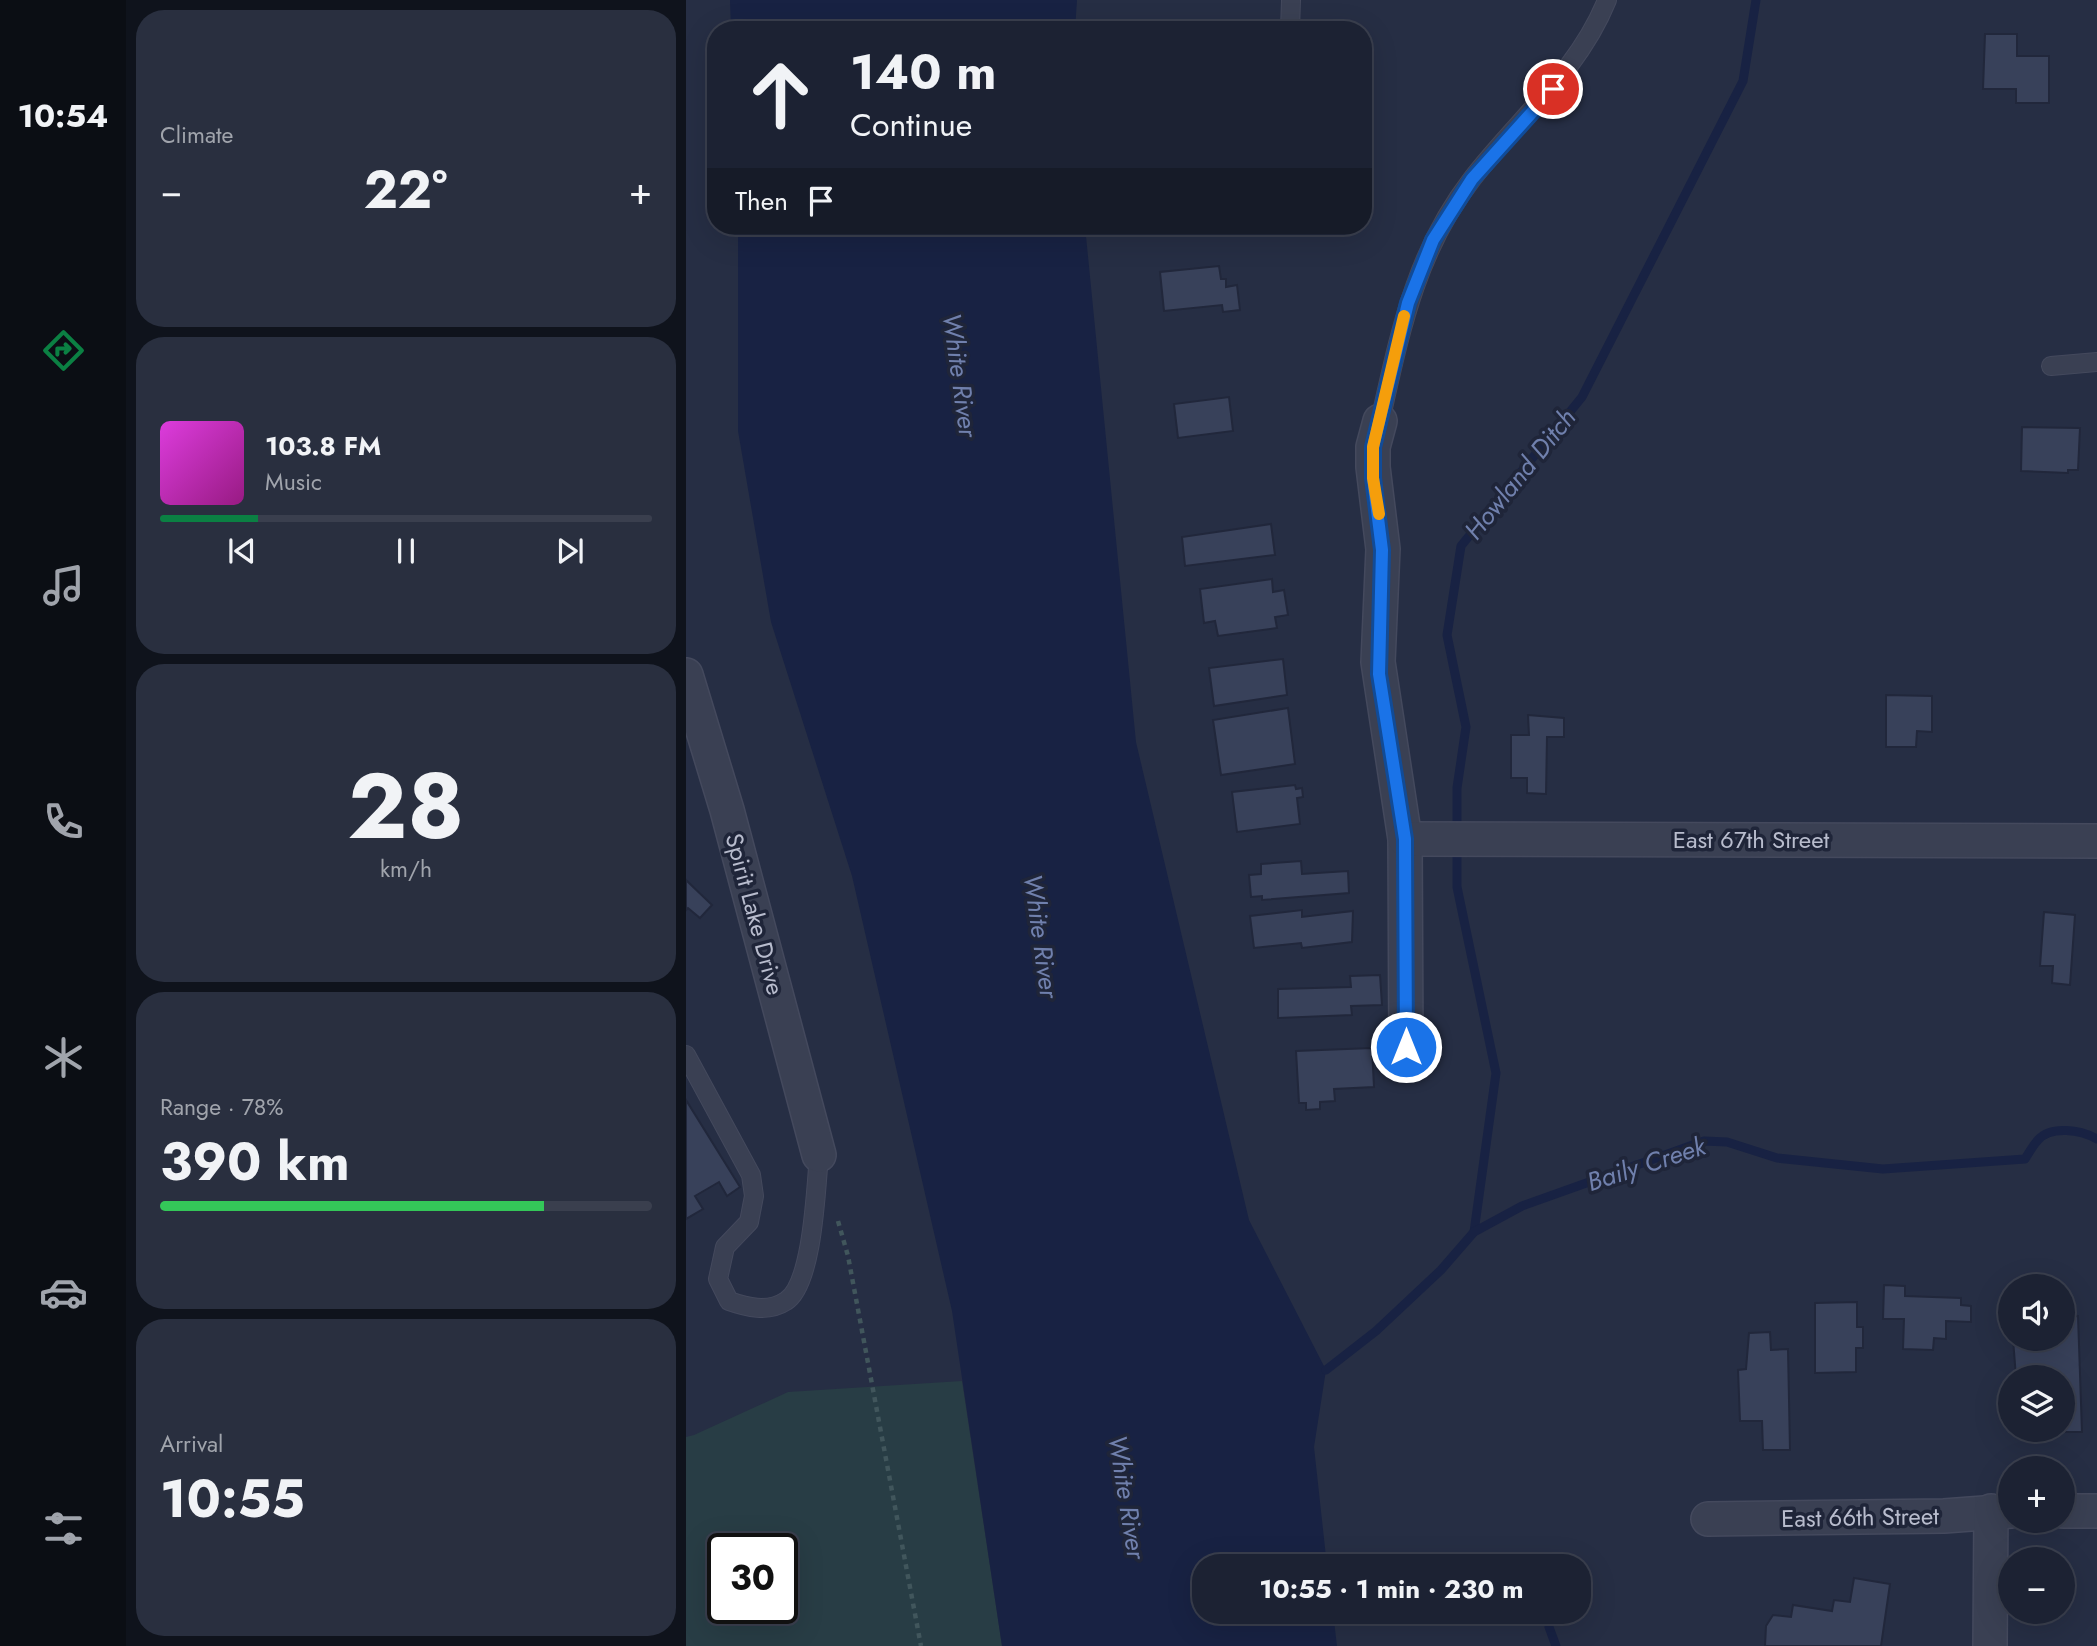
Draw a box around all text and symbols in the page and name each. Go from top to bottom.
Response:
text: 140 m [850,37,996,107]
icon: ahead [735,49,826,140]
pin [1523,59,1583,119]
icon: arrive [1534,70,1572,108]
text: 10:54 [18,93,108,139]
text: Continue [850,102,972,148]
text: Climate [160,118,233,152]
text: 22° [364,152,447,228]
text: − [160,163,182,218]
text: + [629,163,652,218]
text: Then [735,182,788,220]
icon: arrive [802,182,840,220]
water label: White River [933,311,988,441]
icon: directions [39,326,88,375]
water label: Howland Ditch [1455,400,1585,548]
text: 103.8 FM [265,427,381,465]
text: Music [265,465,322,499]
icon: previous [223,532,261,570]
icon: pause [387,532,425,570]
icon: next [551,532,589,570]
icon: music [39,561,88,610]
text: 28 [348,741,464,872]
icon: phone [39,797,88,846]
street label: East 67th Street [1673,822,1830,857]
street label: Spirit Lake Drive [717,829,793,999]
text: km/h [380,852,432,886]
water label: White River [1014,872,1069,1002]
position arrow [1369,1010,1443,1084]
icon: climate [39,1033,88,1082]
text: Range · 78% [160,1090,284,1124]
text: 390 km [160,1124,350,1200]
water label: Baily Creek [1582,1126,1712,1201]
icon: car [39,1268,88,1317]
map controls [1998,1274,2075,1624]
button: sound [1998,1274,2075,1351]
button: layers [1998,1365,2075,1442]
text: Arrival [160,1427,223,1461]
water label: White River [1098,1432,1156,1563]
button: + [1998,1456,2075,1533]
text: 10:55 [160,1461,305,1537]
street label: East 66th Street [1781,1498,1939,1536]
icon: filters [39,1504,88,1553]
speed limit sign: 30 [707,1533,798,1624]
button: − [1998,1547,2075,1624]
text: 10:55 · 1 min · 230 m [1259,1570,1524,1608]

